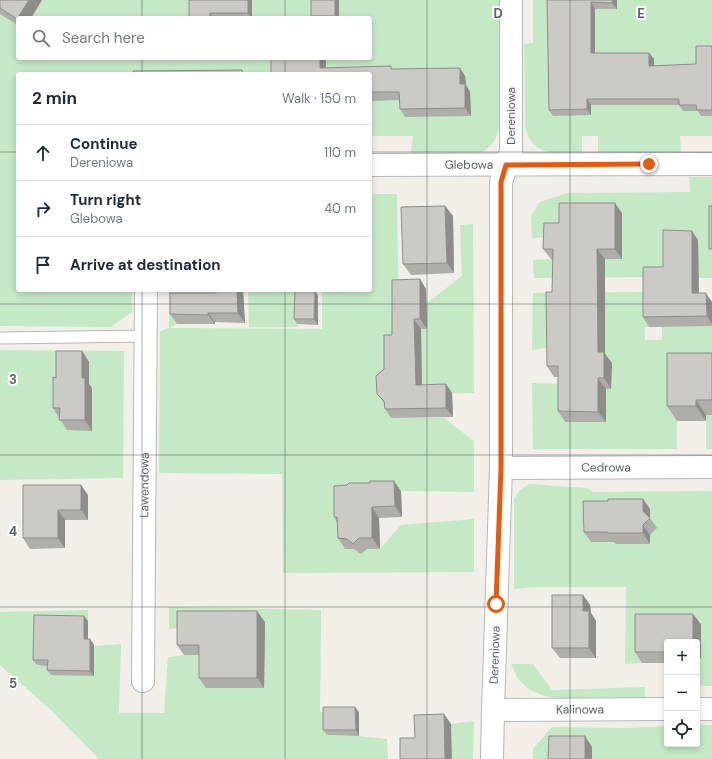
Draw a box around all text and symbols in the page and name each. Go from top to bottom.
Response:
text: D [493,5,503,22]
text: E [637,5,645,22]
search box [16,16,372,60]
icon: search [30,27,52,49]
text: Search here [62,28,145,48]
text: 2 min [32,87,77,109]
street label: Dereniowa [503,87,519,145]
text: Walk · 150 m [282,90,356,107]
text: Continue [70,134,138,154]
icon: ahead [32,142,54,164]
text: 110 m [324,144,356,161]
text: Dereniowa [70,154,133,171]
route end [640,155,658,173]
street label: Glebowa [445,157,493,173]
text: Turn right [70,190,141,210]
icon: right [32,198,54,220]
text: 40 m [324,200,356,217]
text: Glebowa [70,210,123,227]
icon: arrive [32,254,54,276]
text: Arrive at destination [70,255,221,275]
text: 3 [9,371,17,388]
street label: Lawendowa [136,452,153,518]
street label: Cedrowa [581,459,631,476]
text: 4 [9,523,17,540]
route start [487,595,505,613]
street label: Dereniowa [486,626,504,684]
map controls [664,639,700,747]
button: + [664,639,700,675]
text: 5 [9,675,17,692]
button: − [664,675,700,711]
street label: Kalinowa [556,701,604,718]
button: locate [664,711,700,747]

